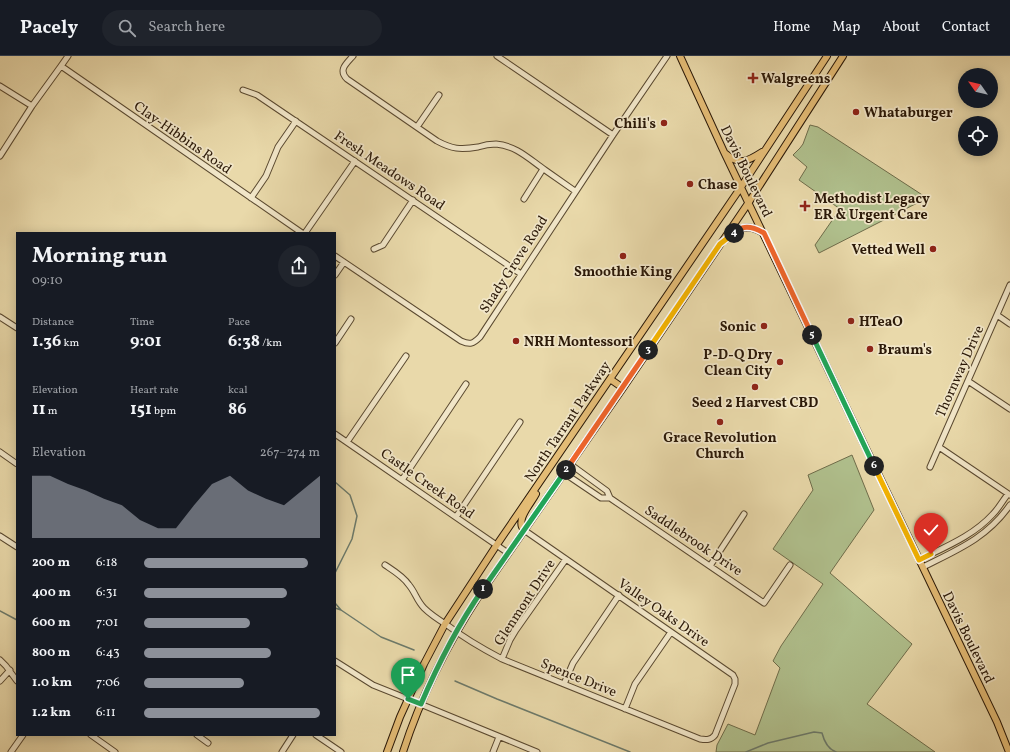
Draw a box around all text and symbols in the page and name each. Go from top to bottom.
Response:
search box [102,10,382,46]
text: Pacely [20,15,78,41]
icon: search [116,17,138,39]
text: Search here [148,17,225,38]
text: Home [773,18,810,37]
text: Map [832,18,860,37]
text: About [882,18,920,37]
text: Contact [942,18,990,37]
north arrow [958,68,998,108]
map controls [958,68,998,156]
place label: Walgreens [761,70,831,89]
marker: Walgreens [748,73,758,83]
street label: Clay-Hibbins Road [129,97,235,179]
place label: Whataburger [864,104,953,123]
marker: Whataburger [851,107,861,117]
place label: Chili's [614,115,656,134]
button: locate [958,116,998,156]
marker: Chili's [659,118,669,128]
street label: Davis Boulevard [715,123,776,221]
street label: Fresh Meadows Road [330,127,448,215]
place label: Chase [698,176,737,195]
marker: Chase [685,179,695,189]
place label: Methodist Legacy ER & Urgent Care [814,190,930,225]
marker: Methodist Legacy ER & Urgent Care [799,200,811,212]
street label: Shady Grove Road [476,212,553,317]
pin: 4 [724,223,744,243]
text: 4 [731,225,737,240]
text: Morning run [32,241,167,272]
place label: Vetted Well [851,241,925,260]
marker: Vetted Well [928,244,938,254]
button: share [278,245,320,287]
marker: Smoothie King [618,251,628,261]
place label: Smoothie King [574,263,672,282]
text: 09:10 [32,272,63,290]
place label: HTeaO [859,313,903,332]
text: Distance [32,315,74,330]
text: Time [130,315,154,330]
text: Pace [228,315,250,330]
marker: HTeaO [846,316,856,326]
place label: Sonic [720,318,756,337]
marker: Sonic [759,321,769,331]
street label: Thornway Drive [932,322,989,421]
pin: 5 [802,325,822,345]
text: 5 [809,327,815,342]
text: 1.36 [32,330,61,353]
text: 9:01 [130,330,162,353]
text: 6:38 [228,330,260,353]
place label: NRH Montessori [524,333,633,352]
text: km [61,336,79,351]
text: /km [260,336,282,351]
marker: NRH Montessori [511,336,521,346]
pin: 3 [638,340,658,360]
place label: Braum's [878,341,932,360]
text: 3 [645,342,651,357]
marker: Braum's [865,344,875,354]
place label: P-D-Q Dry Clean City [703,346,772,381]
street label: North Tarrant Parkway [521,357,616,486]
marker: P-D-Q Dry Clean City [775,357,785,367]
marker: Seed 2 Harvest CBD [750,382,760,392]
text: Elevation [32,383,78,398]
text: Heart rate [130,383,179,398]
text: kcal [228,383,248,398]
place label: Seed 2 Harvest CBD [692,394,818,413]
text: 11 [32,398,46,421]
text: 151 [130,398,152,421]
text: 86 [228,398,247,421]
text: m [46,404,58,419]
text: bpm [152,404,176,419]
marker: Grace Revolution Church [715,417,725,427]
place label: Grace Revolution Church [663,429,777,464]
text: Elevation [32,444,86,462]
text: 267–274 m [260,444,320,462]
street label: Castle Creek Road [376,445,478,524]
pin: 6 [864,456,884,476]
text: 6 [871,458,877,473]
pin: 2 [556,460,576,480]
text: 2 [563,462,569,477]
street label: Saddlebrook Drive [641,501,746,581]
pin [914,513,948,554]
icon: check [920,519,942,541]
text: 200 m [32,554,70,572]
text: 6:18 [96,554,117,572]
street label: Glenmont Drive [490,556,561,650]
street label: Valley Oaks Drive [613,574,713,652]
pin: 1 [473,579,493,599]
text: 1 [481,581,485,596]
text: 400 m [32,584,71,602]
text: 6:31 [96,584,117,602]
street label: Davis Boulevard [937,589,998,687]
text: 600 m [32,614,70,632]
text: 7:01 [96,614,118,632]
text: 800 m [32,644,70,662]
text: 6:43 [96,644,120,662]
street label: Spence Drive [537,654,620,702]
pin [391,658,425,699]
icon: arrive [397,664,419,686]
text: 1.0 km [32,674,72,692]
text: 7:06 [96,674,120,692]
text: 1.2 km [32,704,71,722]
text: 6:11 [96,704,116,722]

